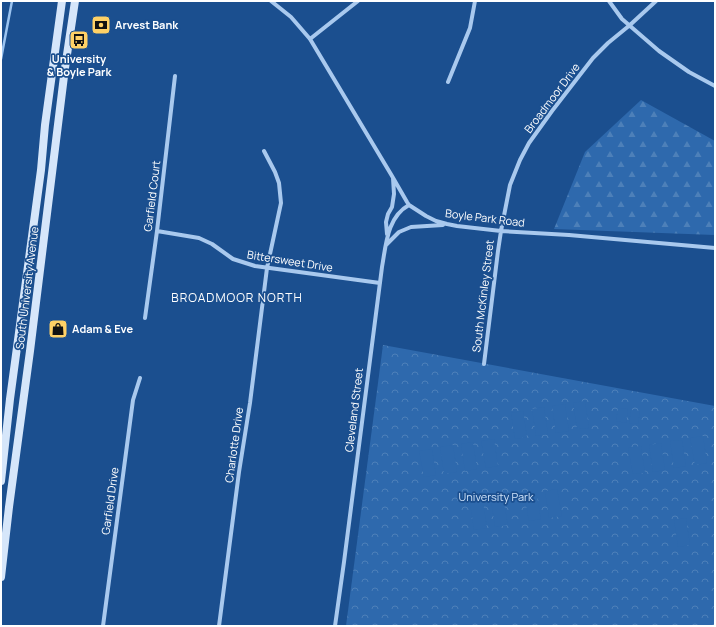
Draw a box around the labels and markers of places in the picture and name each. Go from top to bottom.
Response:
bank icon: Arvest Bank [90,14,112,36]
place label: Arvest Bank [115,17,179,32]
bus stop icon: University & Boyle Park [68,29,90,51]
place label: University & Boyle Park [47,51,112,79]
shop icon: Adam & Eve [47,318,69,340]
place label: Adam & Eve [72,321,133,336]

